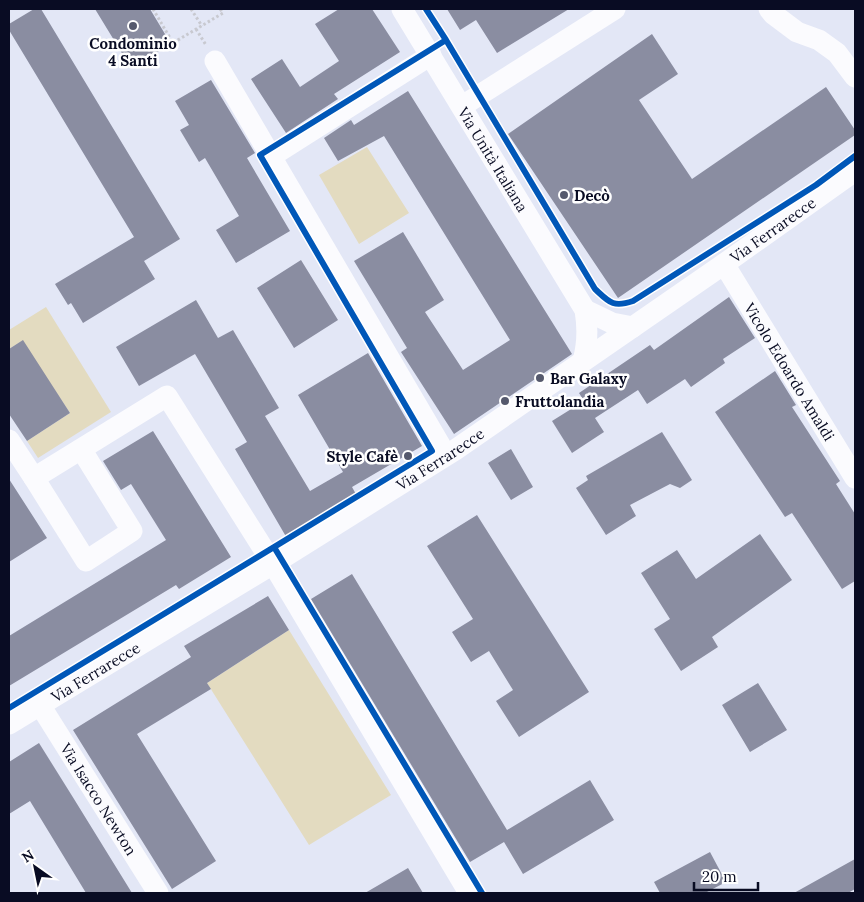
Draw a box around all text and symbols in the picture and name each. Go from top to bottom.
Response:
marker: Condominio 4 Santi [127,20,139,32]
place label: Condominio 4 Santi [89,34,177,70]
street label: Via Unità Italiana [454,103,533,215]
place label: Decò [574,186,610,205]
marker: Decò [558,189,570,201]
street label: Via Ferrarecce [725,193,819,267]
street label: Vicolo Edoardo Amaldi [740,298,839,444]
place label: Bar Galaxy [550,369,628,388]
marker: Bar Galaxy [534,372,546,384]
place label: Fruttolandia [515,392,605,411]
marker: Fruttolandia [499,395,511,407]
street label: Via Ferrarecce [392,423,487,495]
place label: Style Cafè [326,447,398,466]
marker: Style Cafè [402,450,414,462]
street label: Via Ferrarecce [47,637,143,706]
street label: Via Isacco Newton [56,739,141,859]
north arrow [10,842,60,892]
text: N [18,846,38,867]
scale bar [694,860,758,892]
text: 20 m [702,867,737,886]

